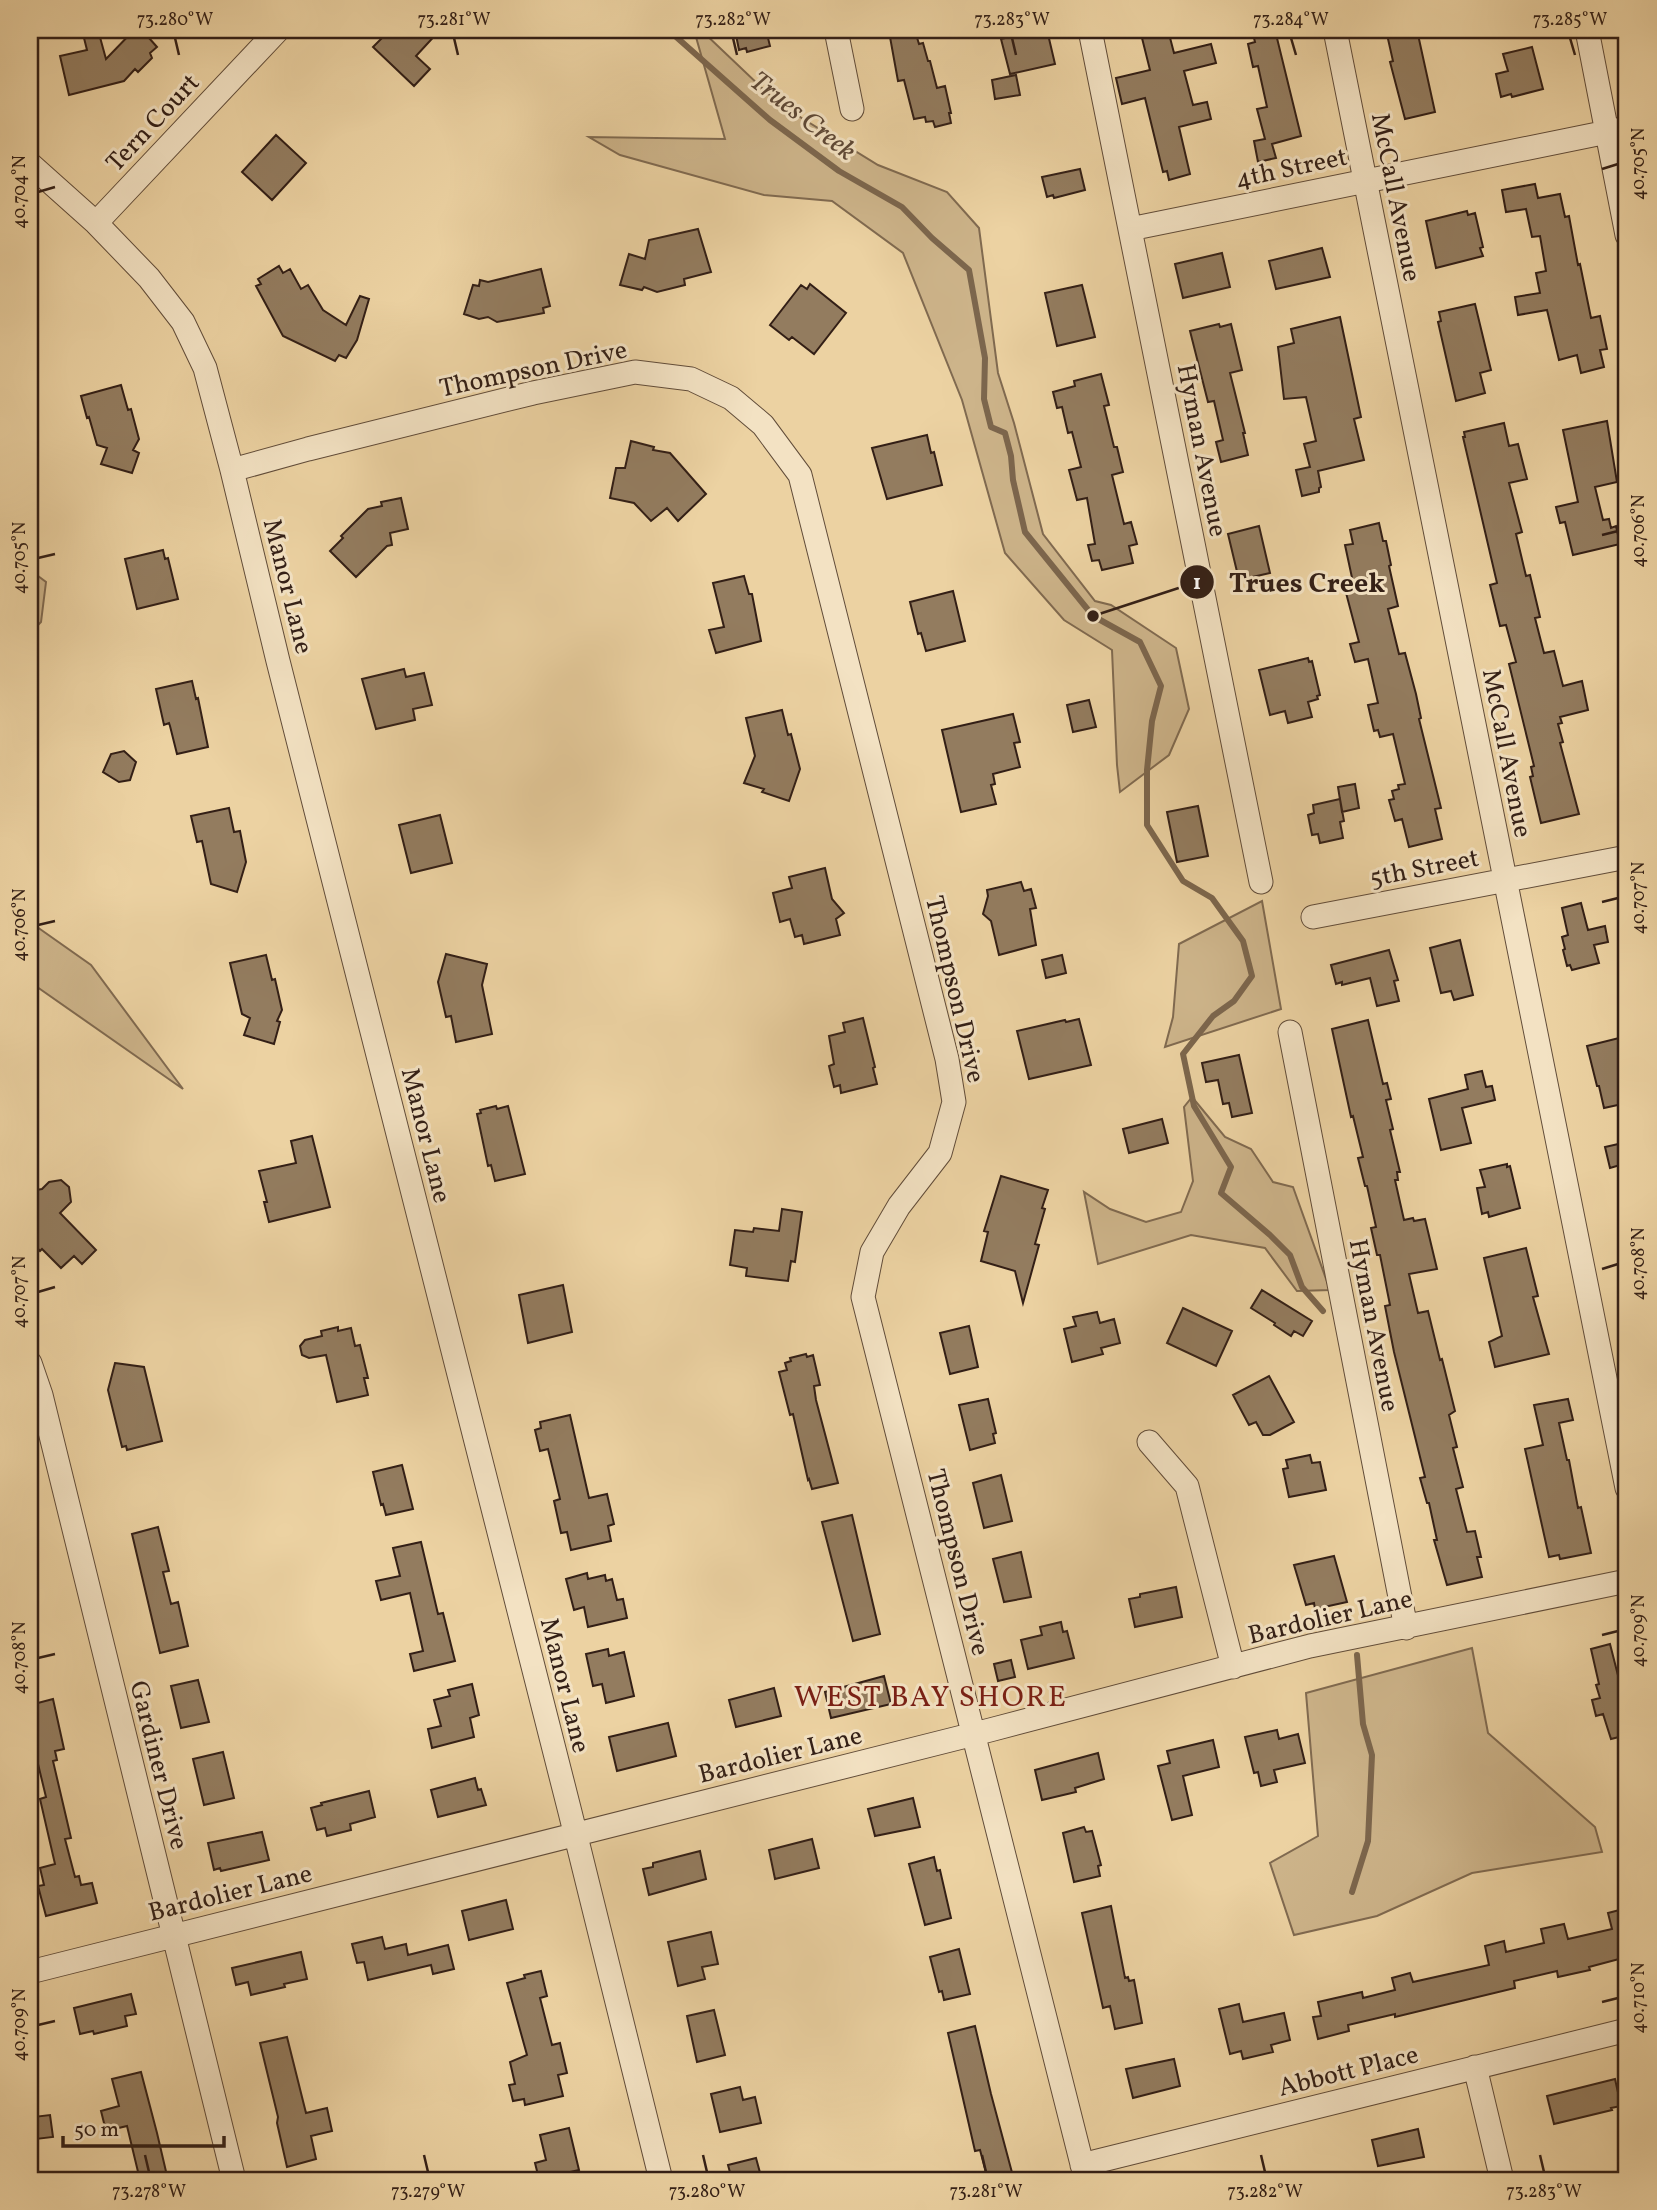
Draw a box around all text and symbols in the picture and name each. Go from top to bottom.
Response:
text: 73.280°W [137,8,213,33]
text: 73.281°W [417,8,491,33]
text: 73.282°W [695,8,771,33]
text: 73.283°W [974,8,1050,33]
text: 73.284°W [1253,8,1329,33]
text: 73.285°W [1533,8,1607,33]
water label: Trues Creek [741,63,864,171]
street label: Tern Court [98,66,209,181]
street label: McCall Avenue [1361,110,1429,285]
text: 40.705°N [1627,128,1652,200]
street label: 4th Street [1232,140,1351,198]
text: 40.704°N [8,155,33,229]
street label: Thompson Drive [436,332,631,407]
street label: Hyman Avenue [1167,361,1235,540]
text: 40.706°N [1627,494,1652,568]
street label: Manor Lane [253,515,321,658]
text: 40.705°N [8,522,33,594]
callout: Trues Creek [1180,557,1399,606]
text: Trues Creek [1229,565,1385,604]
text: 1 [1193,569,1201,598]
street label: McCall Avenue [1472,666,1540,841]
street label: 5th Street [1367,841,1482,897]
text: 40.707°N [1627,862,1652,934]
text: 40.706°N [8,888,33,962]
street label: Thompson Drive [915,892,993,1087]
street label: Manor Lane [391,1064,459,1207]
text: 40.708°N [1627,1227,1652,1301]
street label: Hyman Avenue [1339,1236,1407,1415]
text: 40.707°N [8,1256,33,1328]
street label: Thompson Drive [916,1465,998,1660]
street label: Bardolier Lane [1245,1582,1416,1654]
text: 40.709°N [1627,1594,1652,1668]
street label: Manor Lane [530,1614,598,1757]
text: 40.708°N [8,1621,33,1695]
street label: Gardiner Drive [120,1677,196,1854]
district label: WEST BAY SHORE [794,1677,1068,1719]
street label: Bardolier Lane [695,1718,866,1794]
street label: Bardolier Lane [145,1856,316,1932]
text: 40.710°N [1627,1962,1652,2034]
text: 40.709°N [8,1988,33,2062]
street label: Abbott Place [1275,2037,1422,2107]
scale bar [63,2105,224,2149]
text: 50 m [74,2116,119,2145]
text: 73.278°W [112,2180,186,2205]
text: 73.279°W [391,2180,465,2205]
text: 73.280°W [669,2180,745,2205]
text: 73.281°W [949,2180,1023,2205]
text: 73.282°W [1227,2180,1303,2205]
text: 73.283°W [1506,2180,1582,2205]

